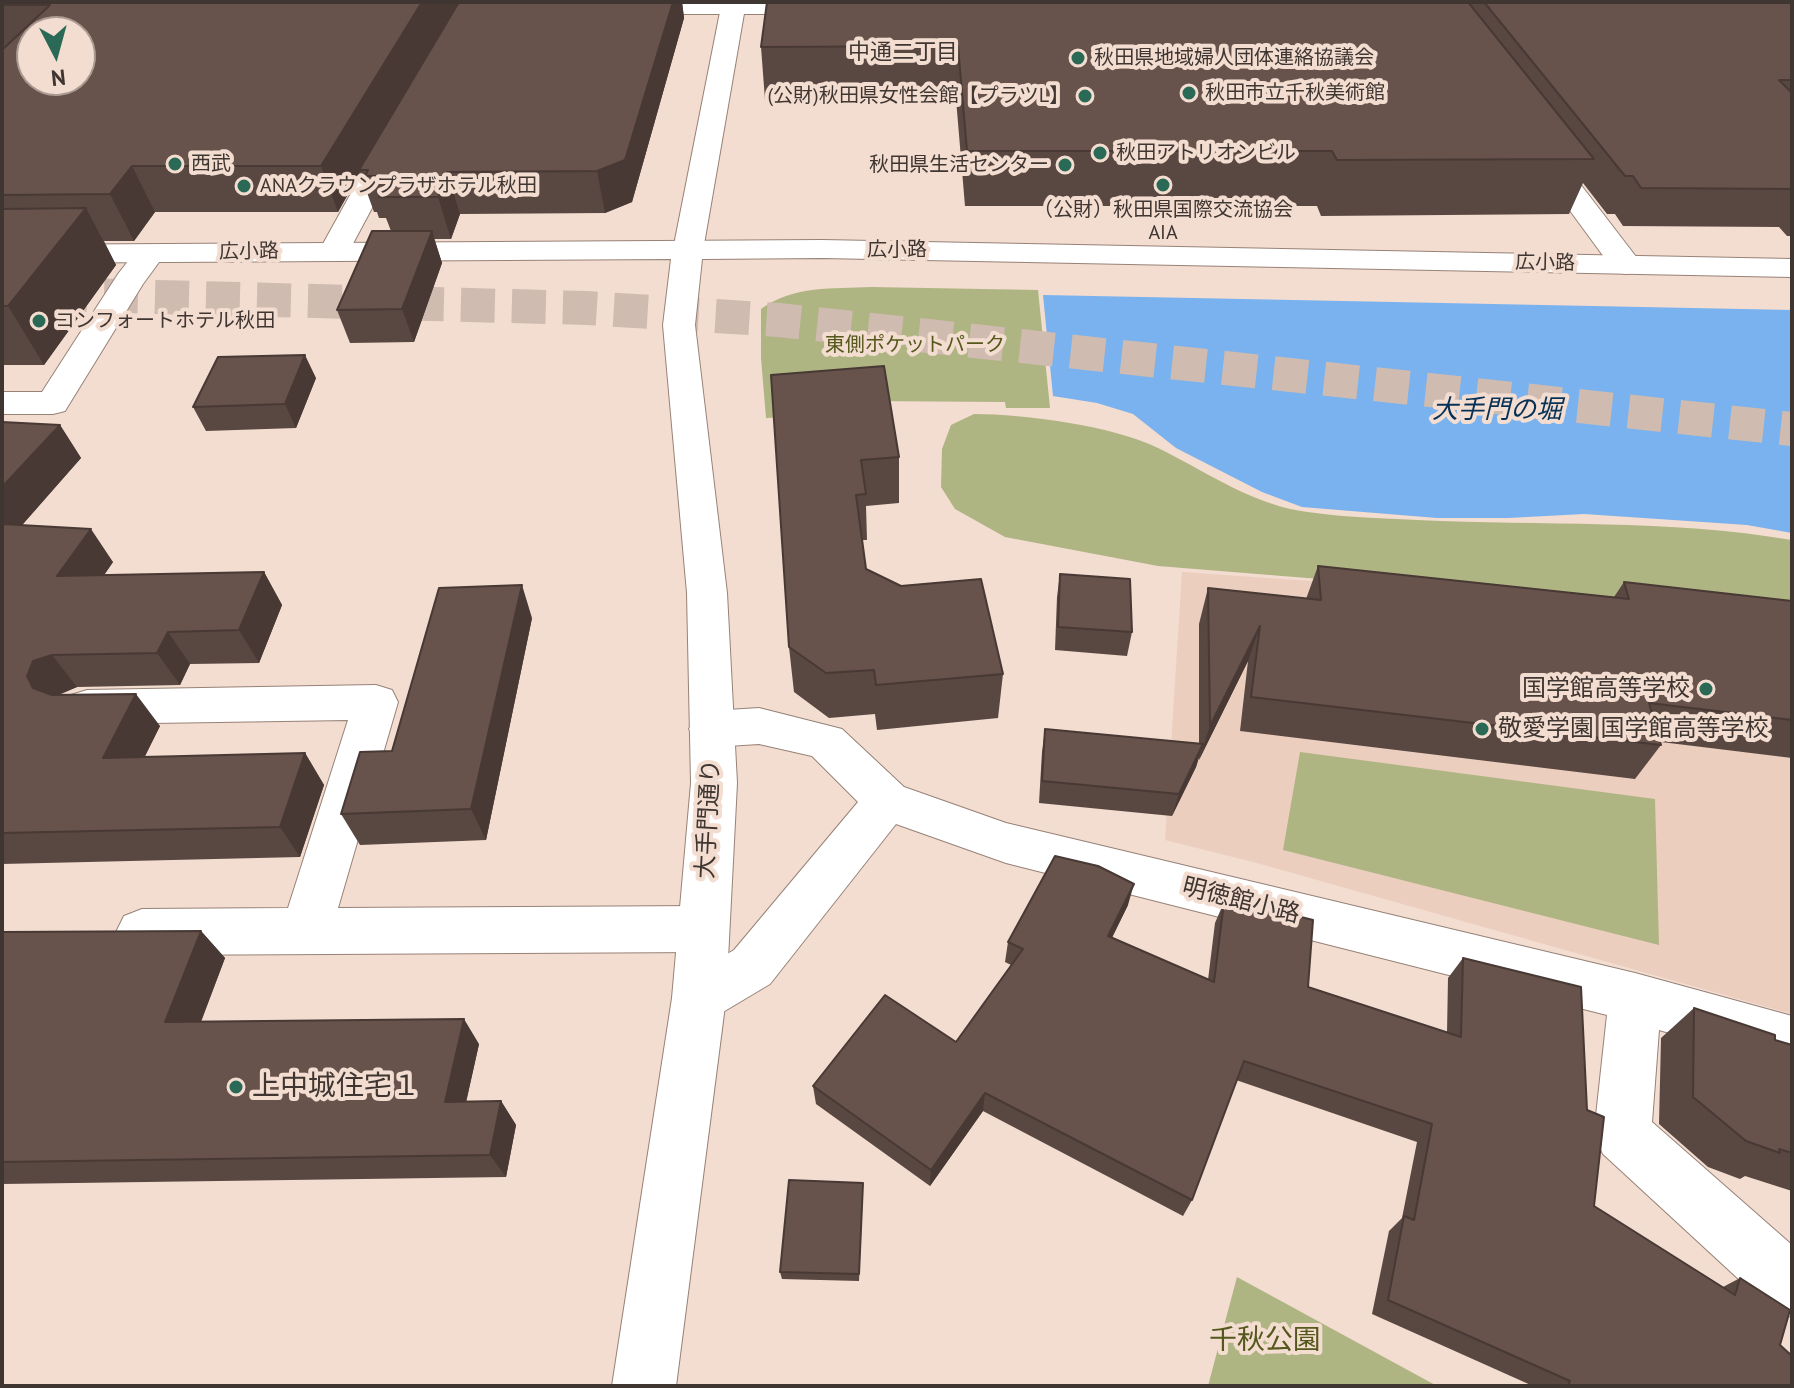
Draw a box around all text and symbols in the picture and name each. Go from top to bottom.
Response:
north arrow [16,16,96,96]
district label: 中通二丁目 [848,40,958,66]
place label: 秋田県地域婦人団体連絡協議会 [1094,46,1374,70]
marker: 秋田県地域婦人団体連絡協議会 [1069,49,1087,67]
text: N [50,63,67,93]
place label: 秋田市立千秋美術館 [1205,81,1385,105]
place label: (公財)秋田県女性会館【プラツL】 [767,84,1069,108]
marker: 秋田市立千秋美術館 [1180,84,1198,102]
marker: (公財)秋田県女性会館【プラツL】 [1076,87,1094,105]
place label: 秋田アトリオンビル [1116,141,1296,165]
marker: 秋田アトリオンビル [1091,144,1109,162]
place label: 西武 [191,152,231,176]
place label: 秋田県生活センター [869,153,1049,177]
marker: 西武 [166,155,184,173]
marker: 秋田県生活センター [1056,156,1074,174]
place label: ANAクラウンプラザホテル秋田 [260,174,537,198]
marker: （公財）秋田県国際交流協会 AIA [1154,176,1172,194]
marker: ANAクラウンプラザホテル秋田 [235,177,253,195]
place label: （公財）秋田県国際交流協会 AIA [1033,198,1293,245]
street label: 広小路 [867,238,927,262]
street label: 広小路 [219,239,279,265]
street label: 広小路 [1515,250,1575,276]
place label: コンフォートホテル秋田 [55,309,275,333]
marker: コンフォートホテル秋田 [30,312,48,330]
park label: 東側ポケットパーク [825,333,1005,357]
water label: 大手門の堀 [1432,395,1562,427]
place label: 国学館高等学校 [1522,675,1690,703]
marker: 国学館高等学校 [1697,680,1715,698]
place label: 敬愛学園 国学館高等学校 [1498,715,1768,743]
marker: 敬愛学園 国学館高等学校 [1473,720,1491,738]
street label: 大手門通り [691,758,727,880]
street label: 明徳館小路 [1179,873,1303,929]
place label: 上中城住宅１ [252,1070,420,1104]
marker: 上中城住宅１ [227,1078,245,1096]
park label: 千秋公園 [1209,1324,1321,1358]

